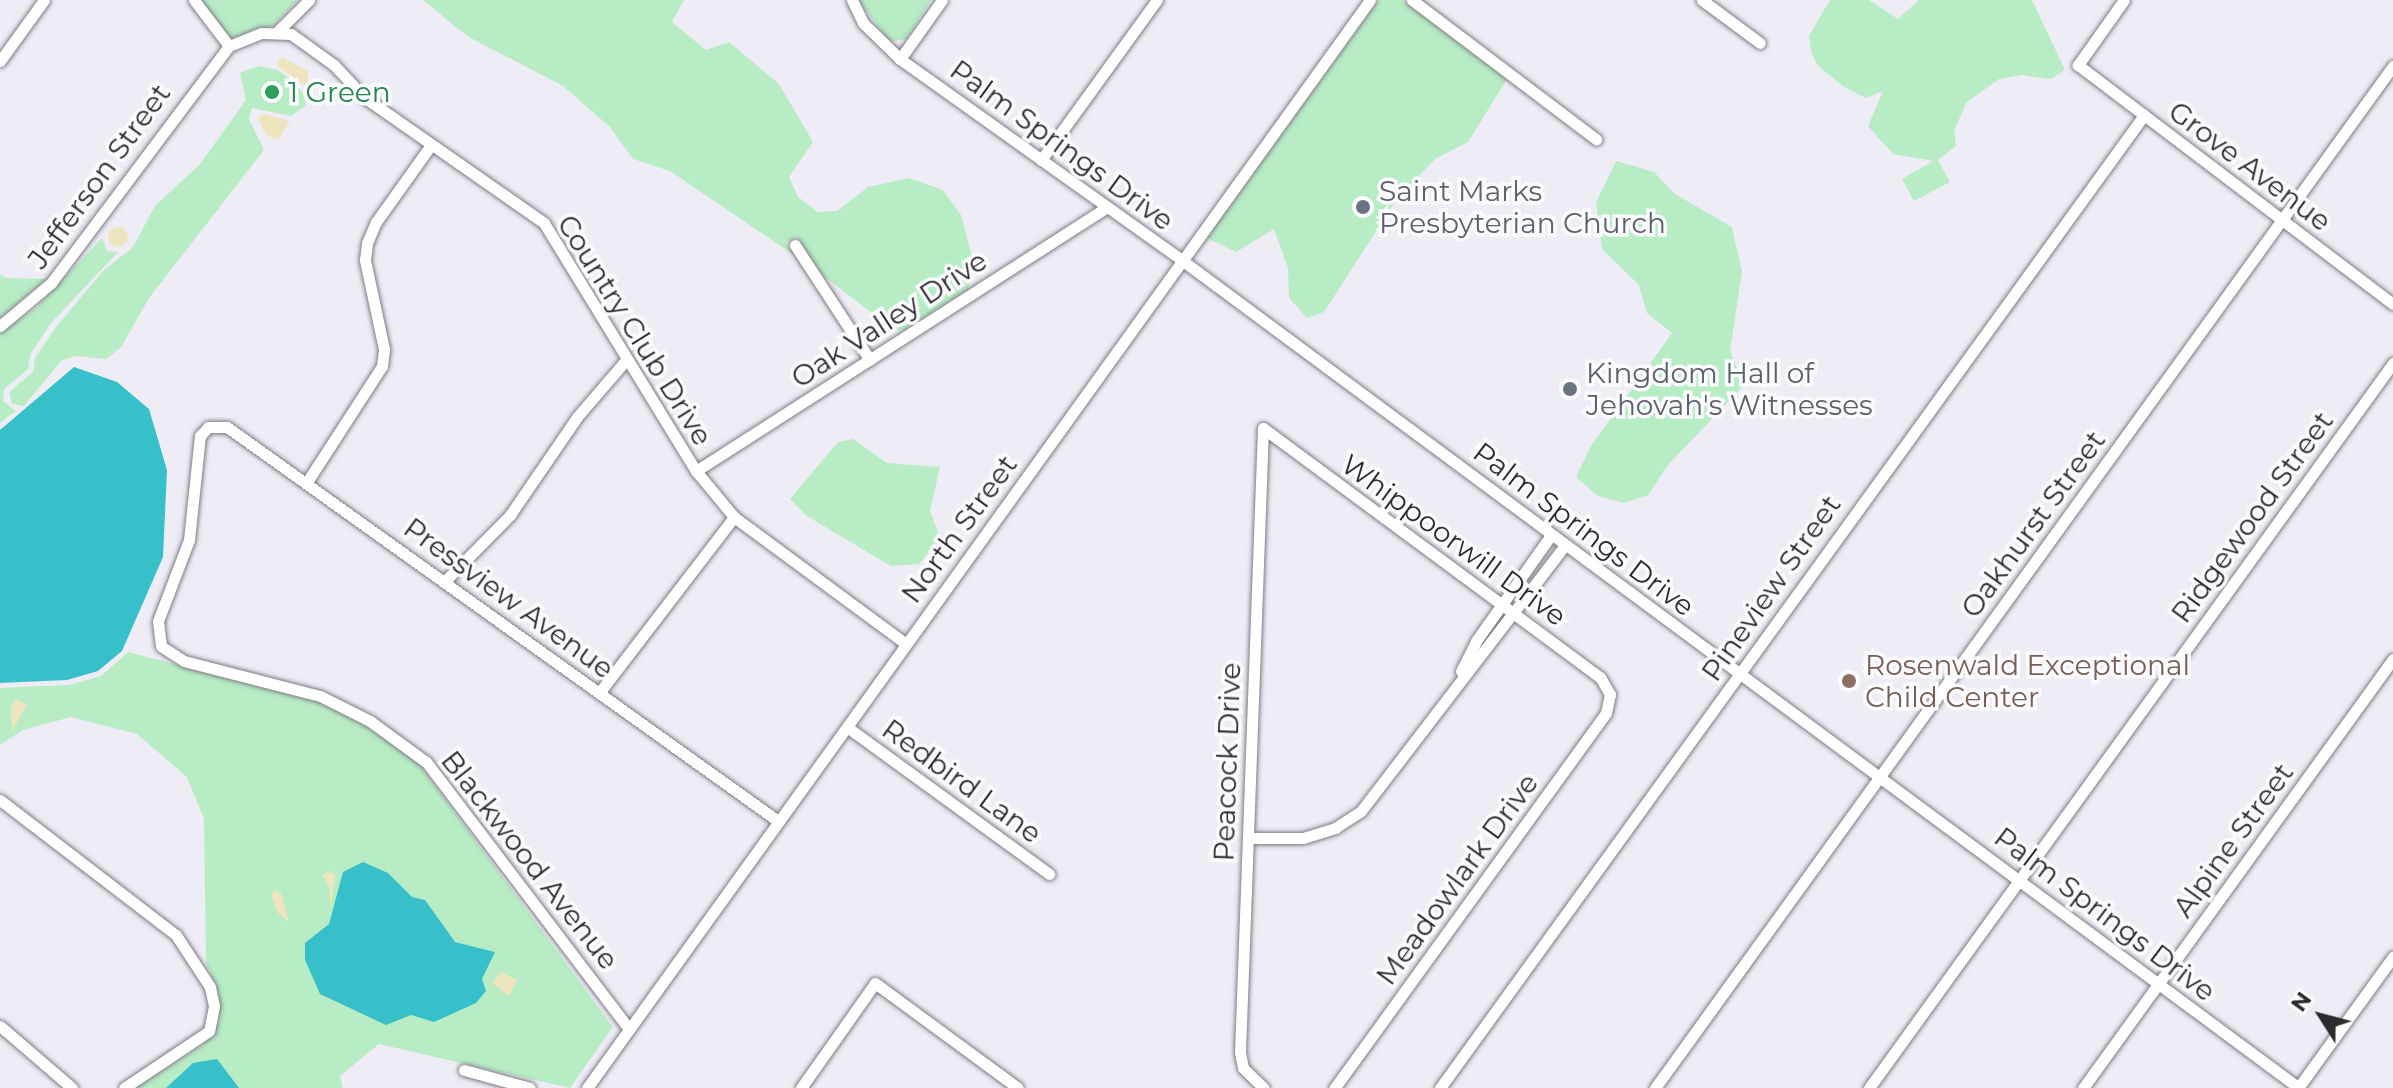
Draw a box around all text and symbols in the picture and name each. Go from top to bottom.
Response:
street label: Palm Springs Drive [944,53,1180,237]
place label: 1 Green [288,75,391,109]
street label: Jefferson Street [21,77,177,275]
marker: 1 Green [263,83,281,101]
street label: Grove Avenue [2162,94,2338,238]
place label: Saint Marks Presbyterian Church [1379,174,1666,240]
marker: Saint Marks Presbyterian Church [1354,198,1372,216]
street label: Country Club Drive [550,209,720,451]
street label: Oak Valley Drive [785,243,993,395]
place label: Kingdom Hall of Jehovah's Witnesses [1586,356,1873,422]
marker: Kingdom Hall of Jehovah's Witnesses [1561,380,1579,398]
street label: Ridgewood Street [2164,405,2340,629]
street label: Oakhurst Street [1954,424,2112,624]
street label: Palm Springs Drive [1467,435,1701,623]
street label: Whippoorwill Drive [1335,447,1573,633]
street label: North Street [894,449,1024,609]
street label: Pineview Street [1694,489,1848,687]
street label: Pressview Avenue [397,511,621,685]
place label: Rosenwald Exceptional Child Center [1865,648,2190,714]
street label: Peacock Drive [1207,662,1247,862]
marker: Rosenwald Exceptional Child Center [1840,672,1858,690]
street label: Redbird Lane [876,712,1048,850]
street label: Blackwood Avenue [434,744,626,976]
street label: Alpine Street [2166,757,2300,923]
street label: Meadowlark Drive [1369,767,1545,991]
street label: Palm Springs Drive [1988,820,2222,1008]
north arrow [2281,976,2361,1056]
text: N [2285,986,2317,1017]

